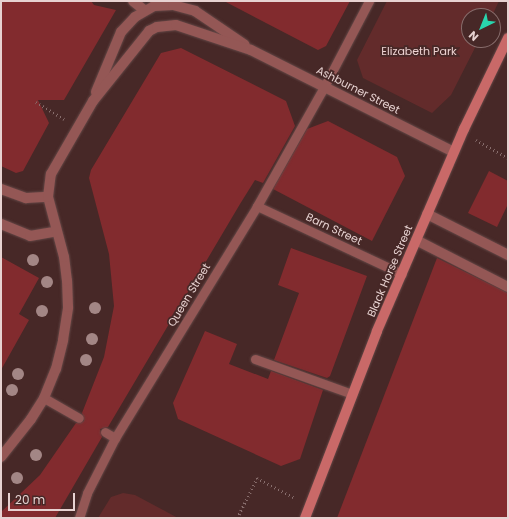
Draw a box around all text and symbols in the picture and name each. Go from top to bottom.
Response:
north arrow [461,8,501,48]
text: N [465,27,482,45]
park label: Elizabeth Park [381,44,457,58]
street label: Ashburner Street [314,63,402,117]
street label: Barn Street [304,210,364,248]
street label: Black Horse Street [365,223,415,319]
street label: Queen Street [165,261,213,329]
scale bar [10,485,77,511]
text: 20 m [15,491,45,508]

